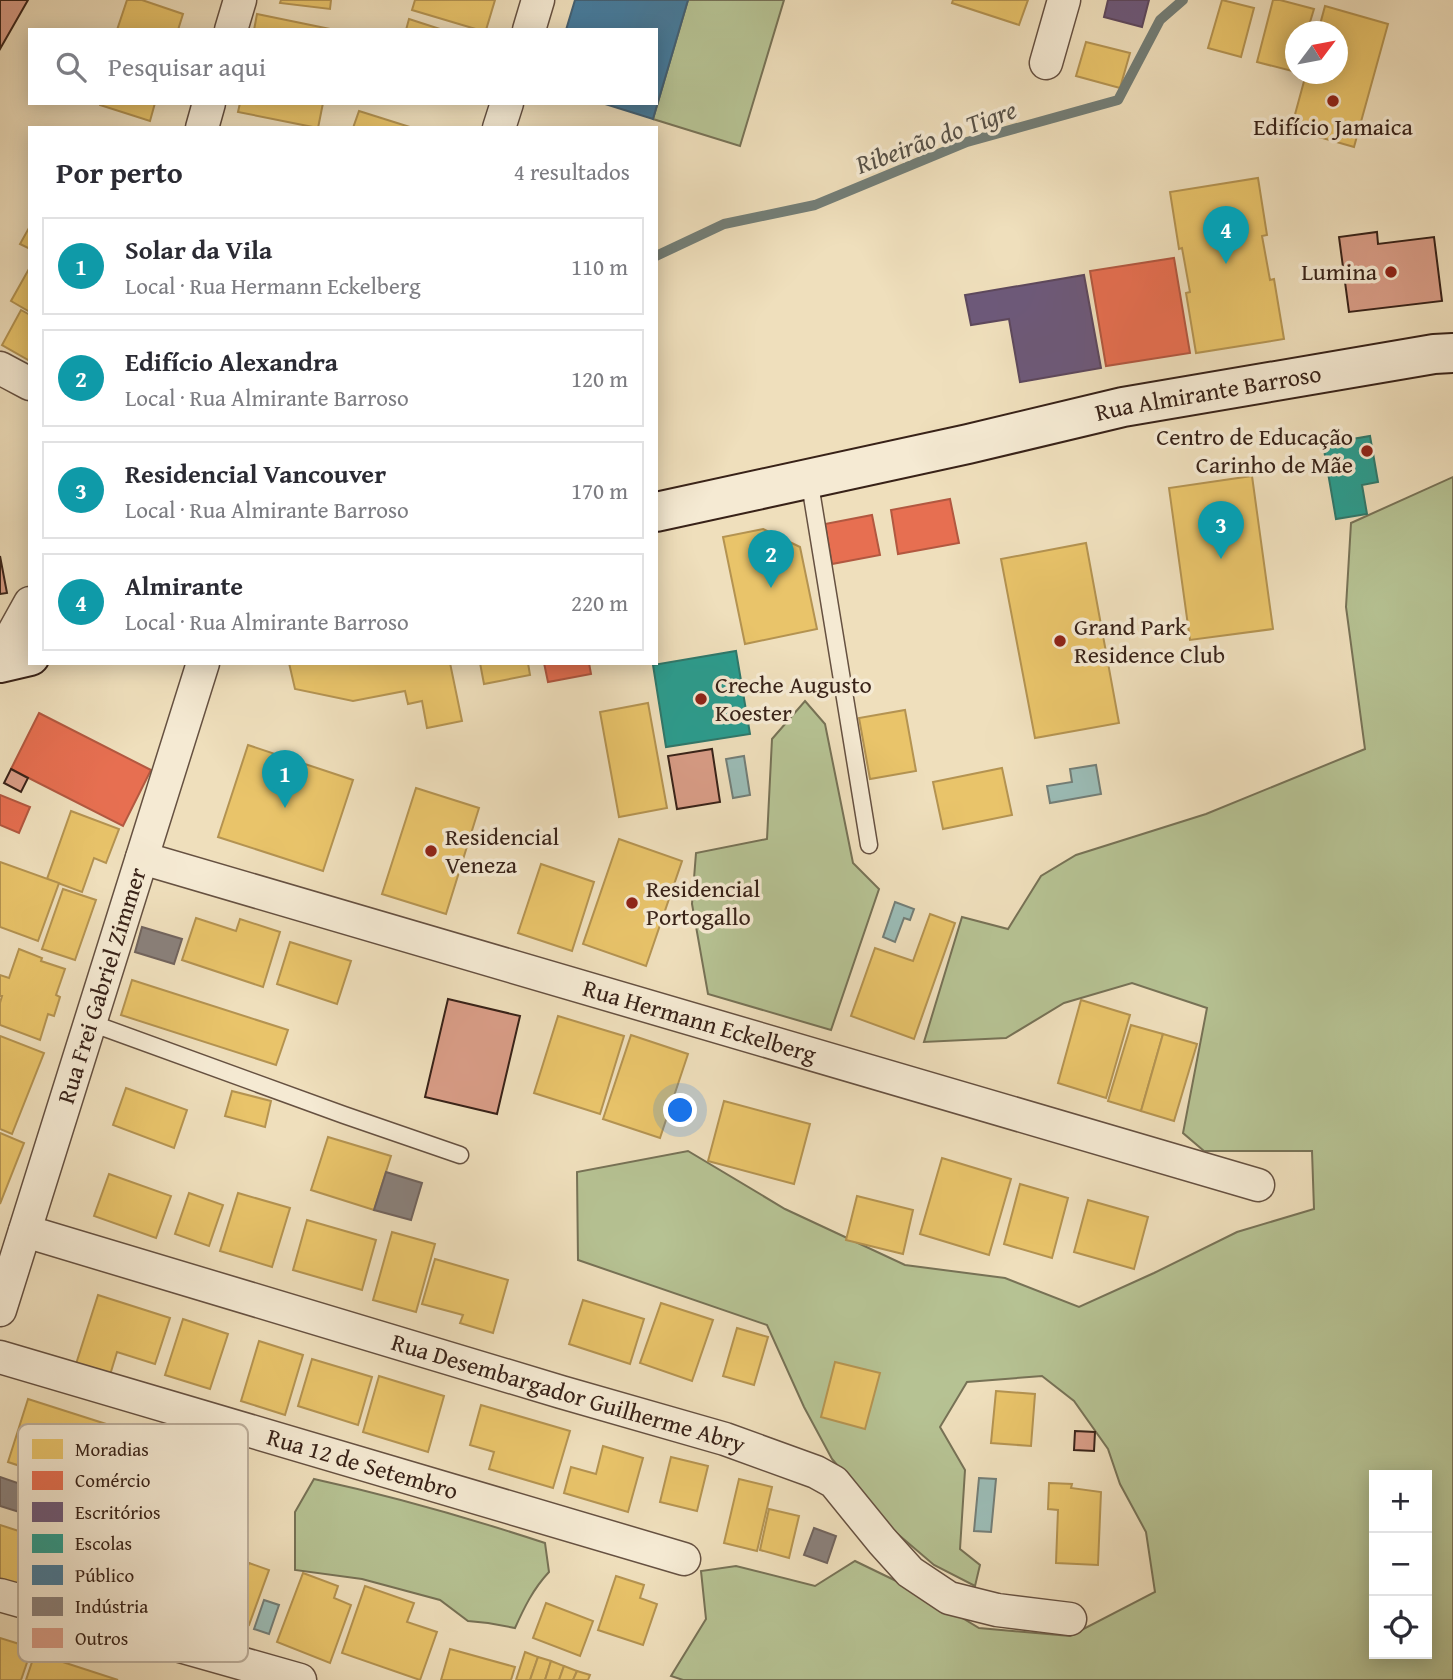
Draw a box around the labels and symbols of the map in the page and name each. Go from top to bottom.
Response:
north arrow [1285,21,1348,84]
water label: Ribeirão do Tigre [849,89,1022,184]
marker: Edifício Jamaica [1325,93,1341,109]
place label: Edifício Jamaica [1253,109,1413,144]
pin: 4 [1203,206,1249,264]
place label: Lumina [1301,254,1378,289]
marker: Lumina [1383,264,1399,280]
street label: Rua Almirante Barroso [1091,356,1324,430]
place label: Centro de Educação Carinho de Mãe [1156,419,1353,482]
marker: Centro de Educação Carinho de Mãe [1359,443,1375,459]
pin: 3 [1198,501,1244,559]
pin: 2 [748,530,794,588]
place label: Grand Park Residence Club [1074,609,1225,672]
marker: Grand Park Residence Club [1052,633,1068,649]
place label: Creche Augusto Koester [715,667,872,730]
marker: Creche Augusto Koester [693,691,709,707]
pin: 1 [262,750,308,808]
place label: Residencial Veneza [445,819,560,882]
marker: Residencial Veneza [423,843,439,859]
street label: Rua Frei Gabriel Zimmer [48,863,155,1108]
place label: Residencial Portogallo [646,871,761,934]
marker: Residencial Portogallo [624,895,640,911]
street label: Rua Hermann Eckelberg [579,970,821,1072]
your location [663,1093,697,1127]
street label: Rua Desembargador Guilherme Abry [387,1324,750,1462]
street label: Rua 12 de Setembro [263,1419,462,1508]
legend [18,1424,248,1662]
text: Moradias [75,1435,149,1463]
text: Comércio [75,1466,150,1494]
text: Escritórios [75,1498,161,1526]
text: Escolas [75,1529,132,1557]
text: Público [75,1561,134,1589]
text: Indústria [75,1592,148,1620]
text: Outros [75,1624,128,1652]

